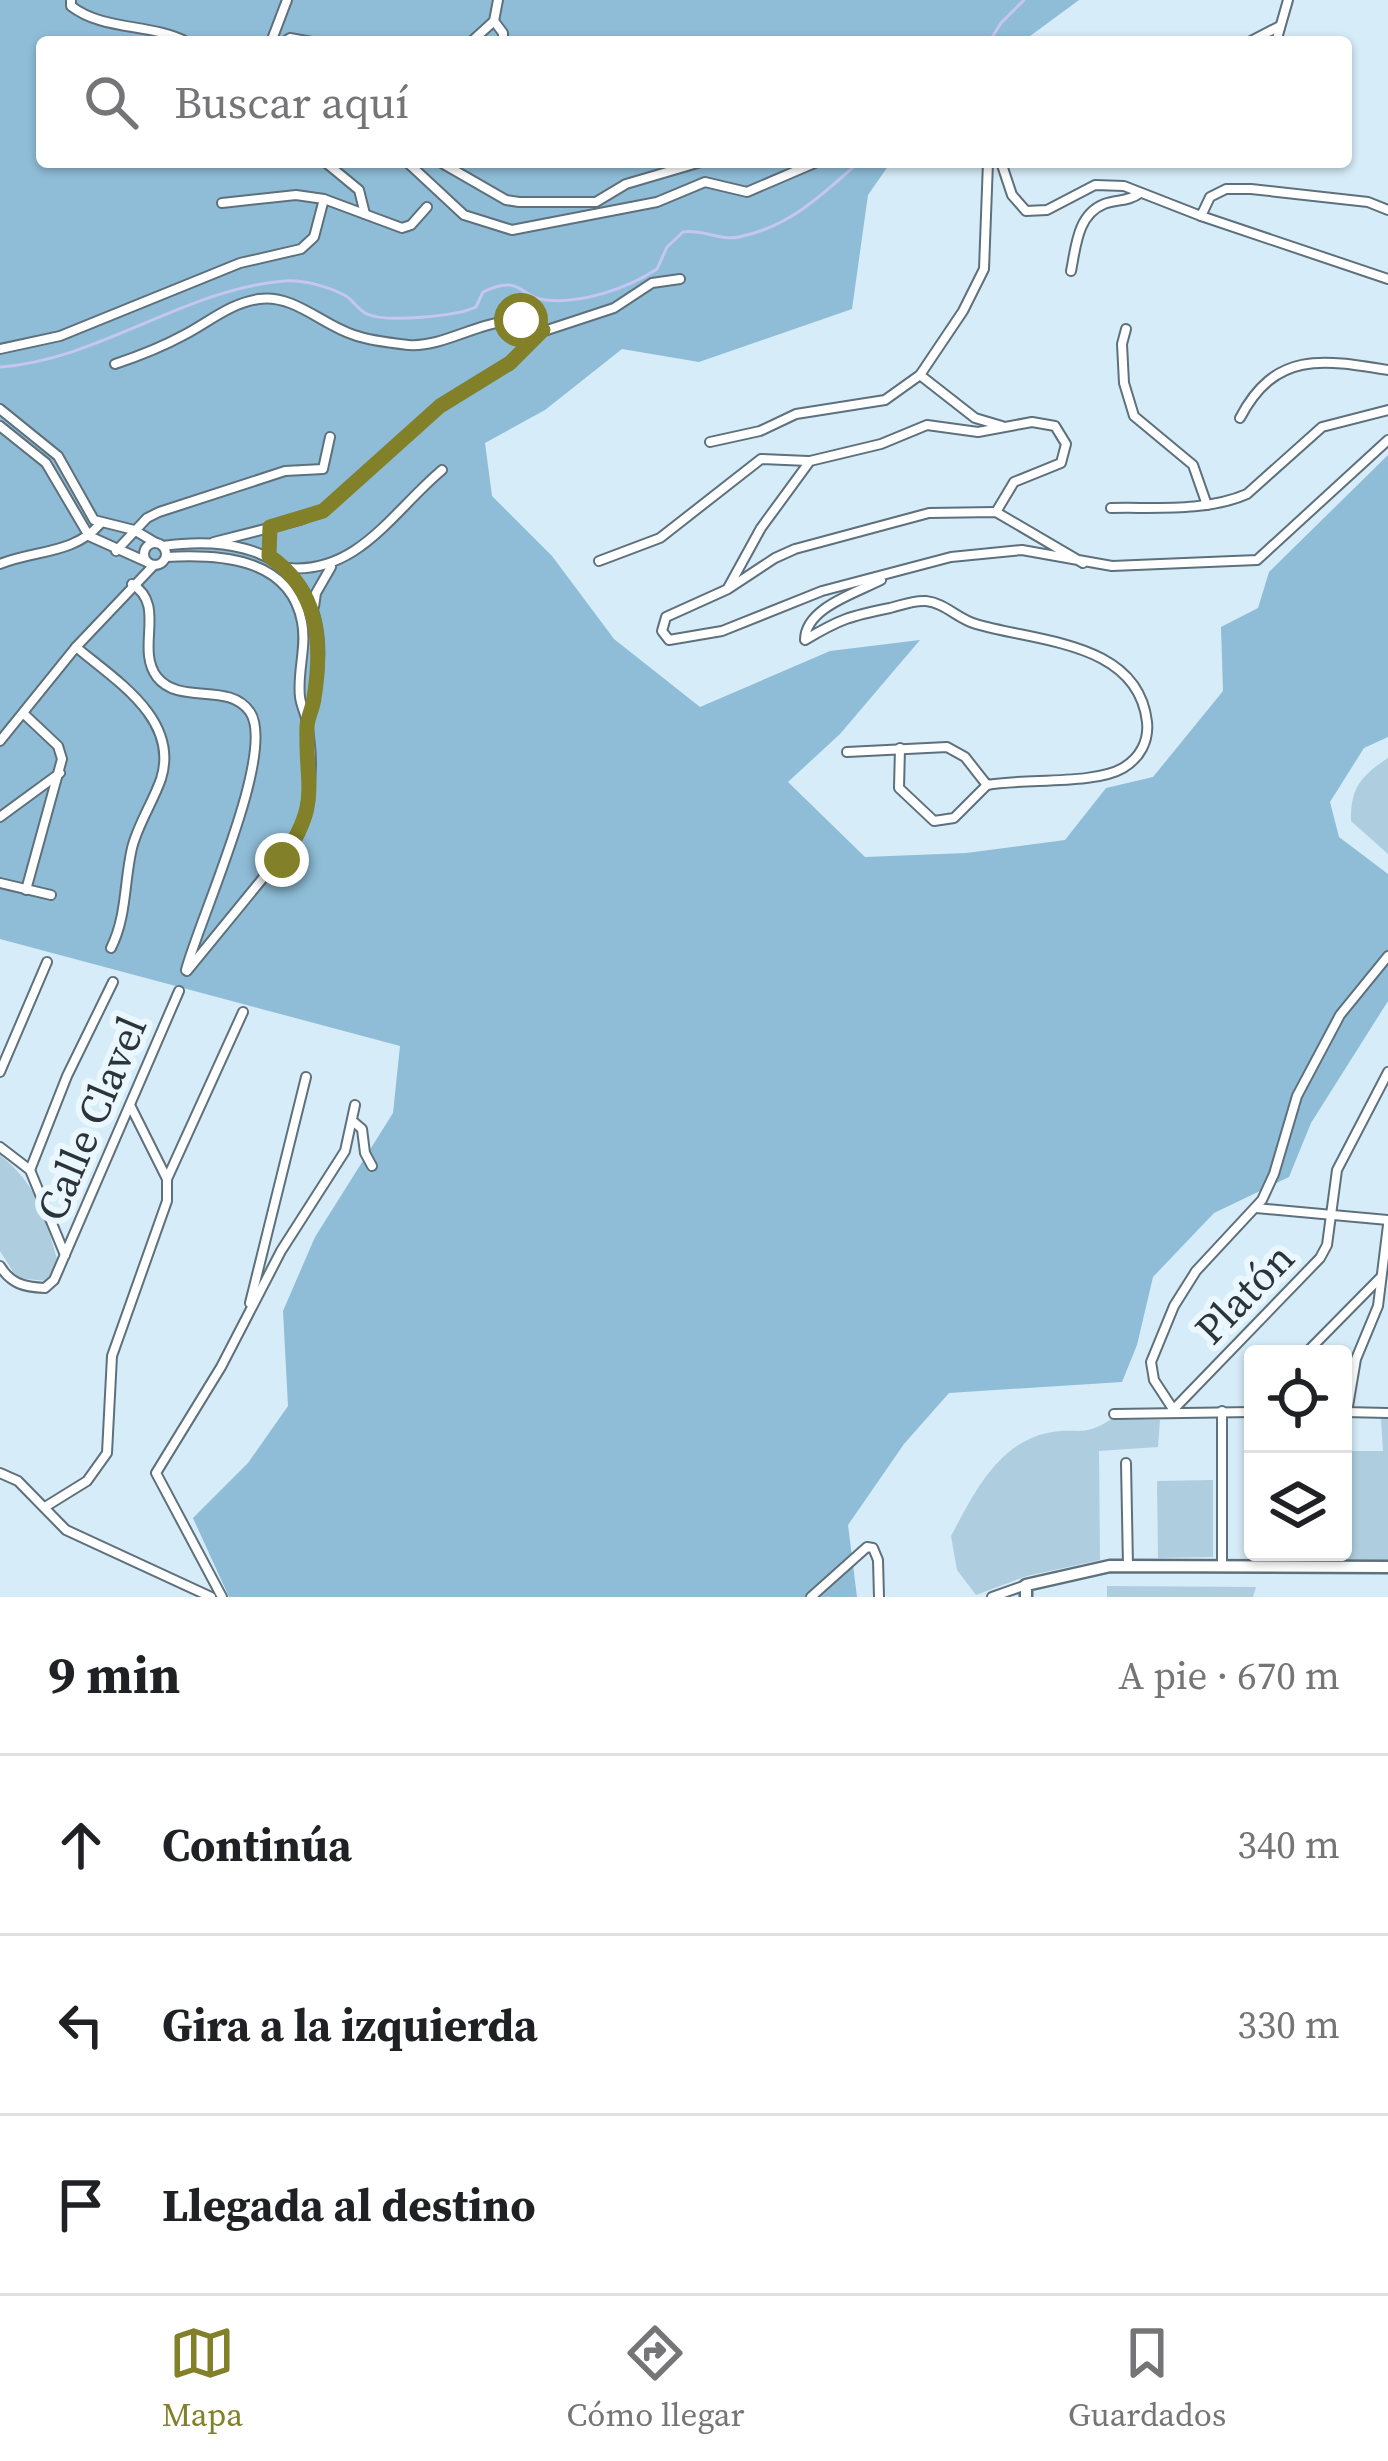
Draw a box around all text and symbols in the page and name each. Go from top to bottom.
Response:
search box [36,36,1352,168]
icon: search [78,69,144,135]
text: Buscar aquí [174,71,409,133]
route start [494,293,548,347]
route end [255,833,309,887]
street label: Calle Clavel [22,1007,160,1229]
street label: Platón [1181,1230,1307,1356]
map controls [1244,1345,1352,1561]
button: locate [1244,1345,1352,1453]
button: layers [1244,1453,1352,1561]
text: 9 min [48,1640,180,1710]
text: A pie · 670 m [1118,1649,1340,1702]
icon: ahead [48,1812,114,1878]
text: Continúa [162,1814,352,1876]
text: 340 m [1237,1818,1340,1871]
icon: left [48,1992,114,2058]
text: Gira a la izquierda [162,1994,538,2056]
text: 330 m [1237,1998,1340,2051]
icon: arrive [48,2172,114,2238]
text: Llegada al destino [162,2174,536,2236]
tab: Mapa [162,2320,243,2437]
tab: Cómo llegar [566,2320,744,2437]
tab: Guardados [1068,2320,1226,2437]

